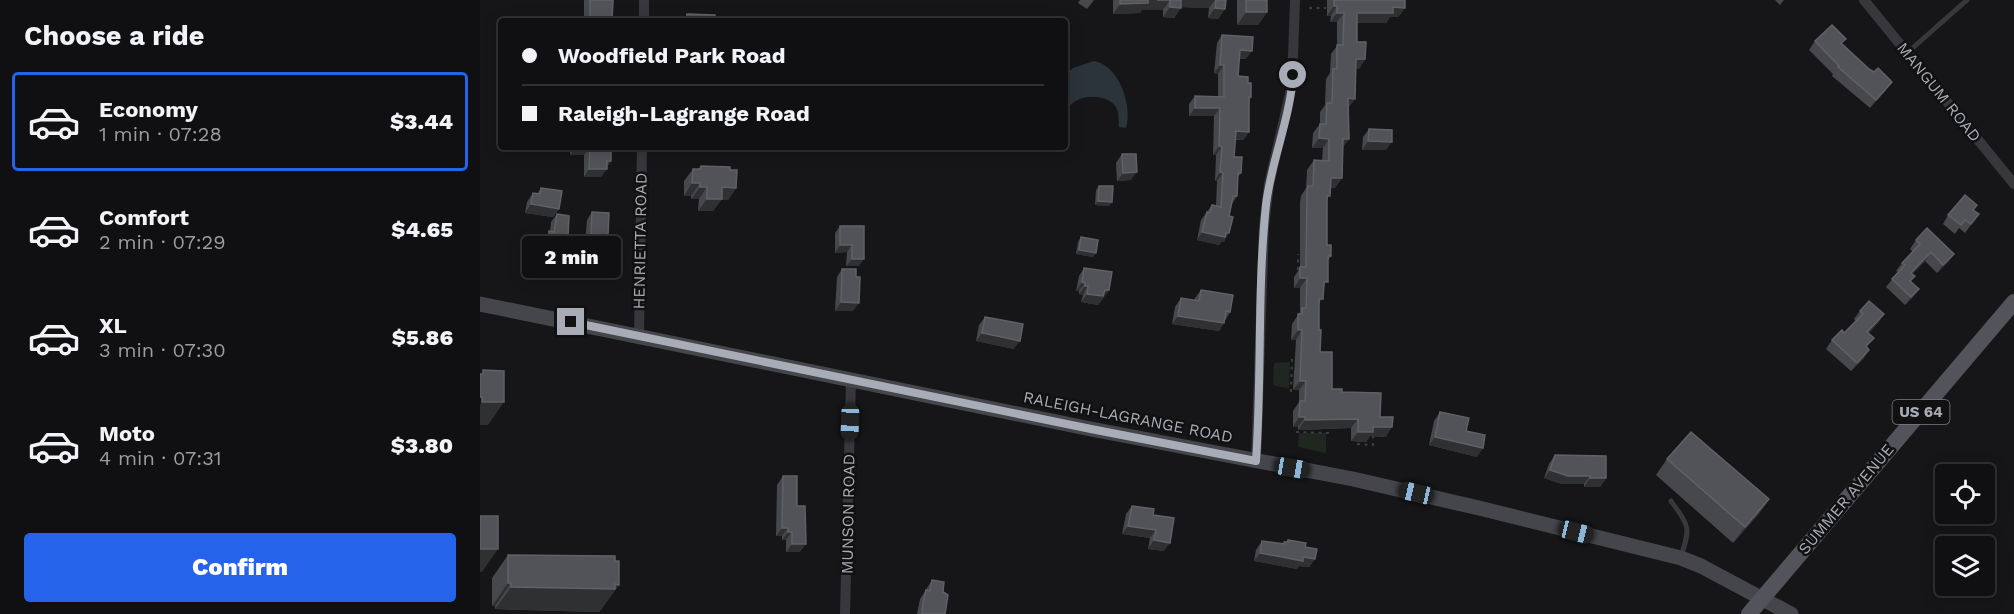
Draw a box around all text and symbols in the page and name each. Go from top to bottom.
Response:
text: Choose a ride [24,20,204,52]
street label: MANGUM ROAD [1893,39,1985,145]
text: Woodfield Park Road [558,43,786,68]
route start [1279,61,1306,88]
icon: car [27,95,81,149]
text: Economy [99,97,198,122]
text: Raleigh-Lagrange Road [558,101,810,126]
text: $3.44 [390,109,453,134]
text: 1 min · 07:28 [99,122,222,146]
street label: HENRIETTA ROAD [629,172,651,310]
icon: car [27,203,81,257]
text: Comfort [99,205,189,230]
text: $4.65 [391,217,453,242]
text: 2 min · 07:29 [99,230,226,254]
callout: 2 min [522,235,620,277]
text: 2 min [544,245,599,269]
route end [557,308,584,335]
icon: car [27,311,81,365]
text: XL [99,313,127,338]
text: $5.86 [392,325,453,350]
text: 3 min · 07:30 [99,338,226,362]
street label: RALEIGH-LAGRANGE ROAD [1022,387,1234,447]
road number: US 64 [1892,400,1950,424]
car [840,404,860,440]
icon: car [27,419,81,473]
text: Moto [99,421,155,446]
text: $3.80 [391,433,453,458]
street label: SUMMER AVENUE [1794,440,1898,558]
text: 4 min · 07:31 [99,446,222,470]
street label: MUNSON ROAD [837,454,859,574]
car [1273,456,1311,480]
map controls [1935,464,1995,596]
button: locate [1935,464,1995,524]
car [1396,480,1436,506]
car [1556,519,1596,545]
button: Confirm [24,533,456,602]
button: layers [1935,536,1995,596]

